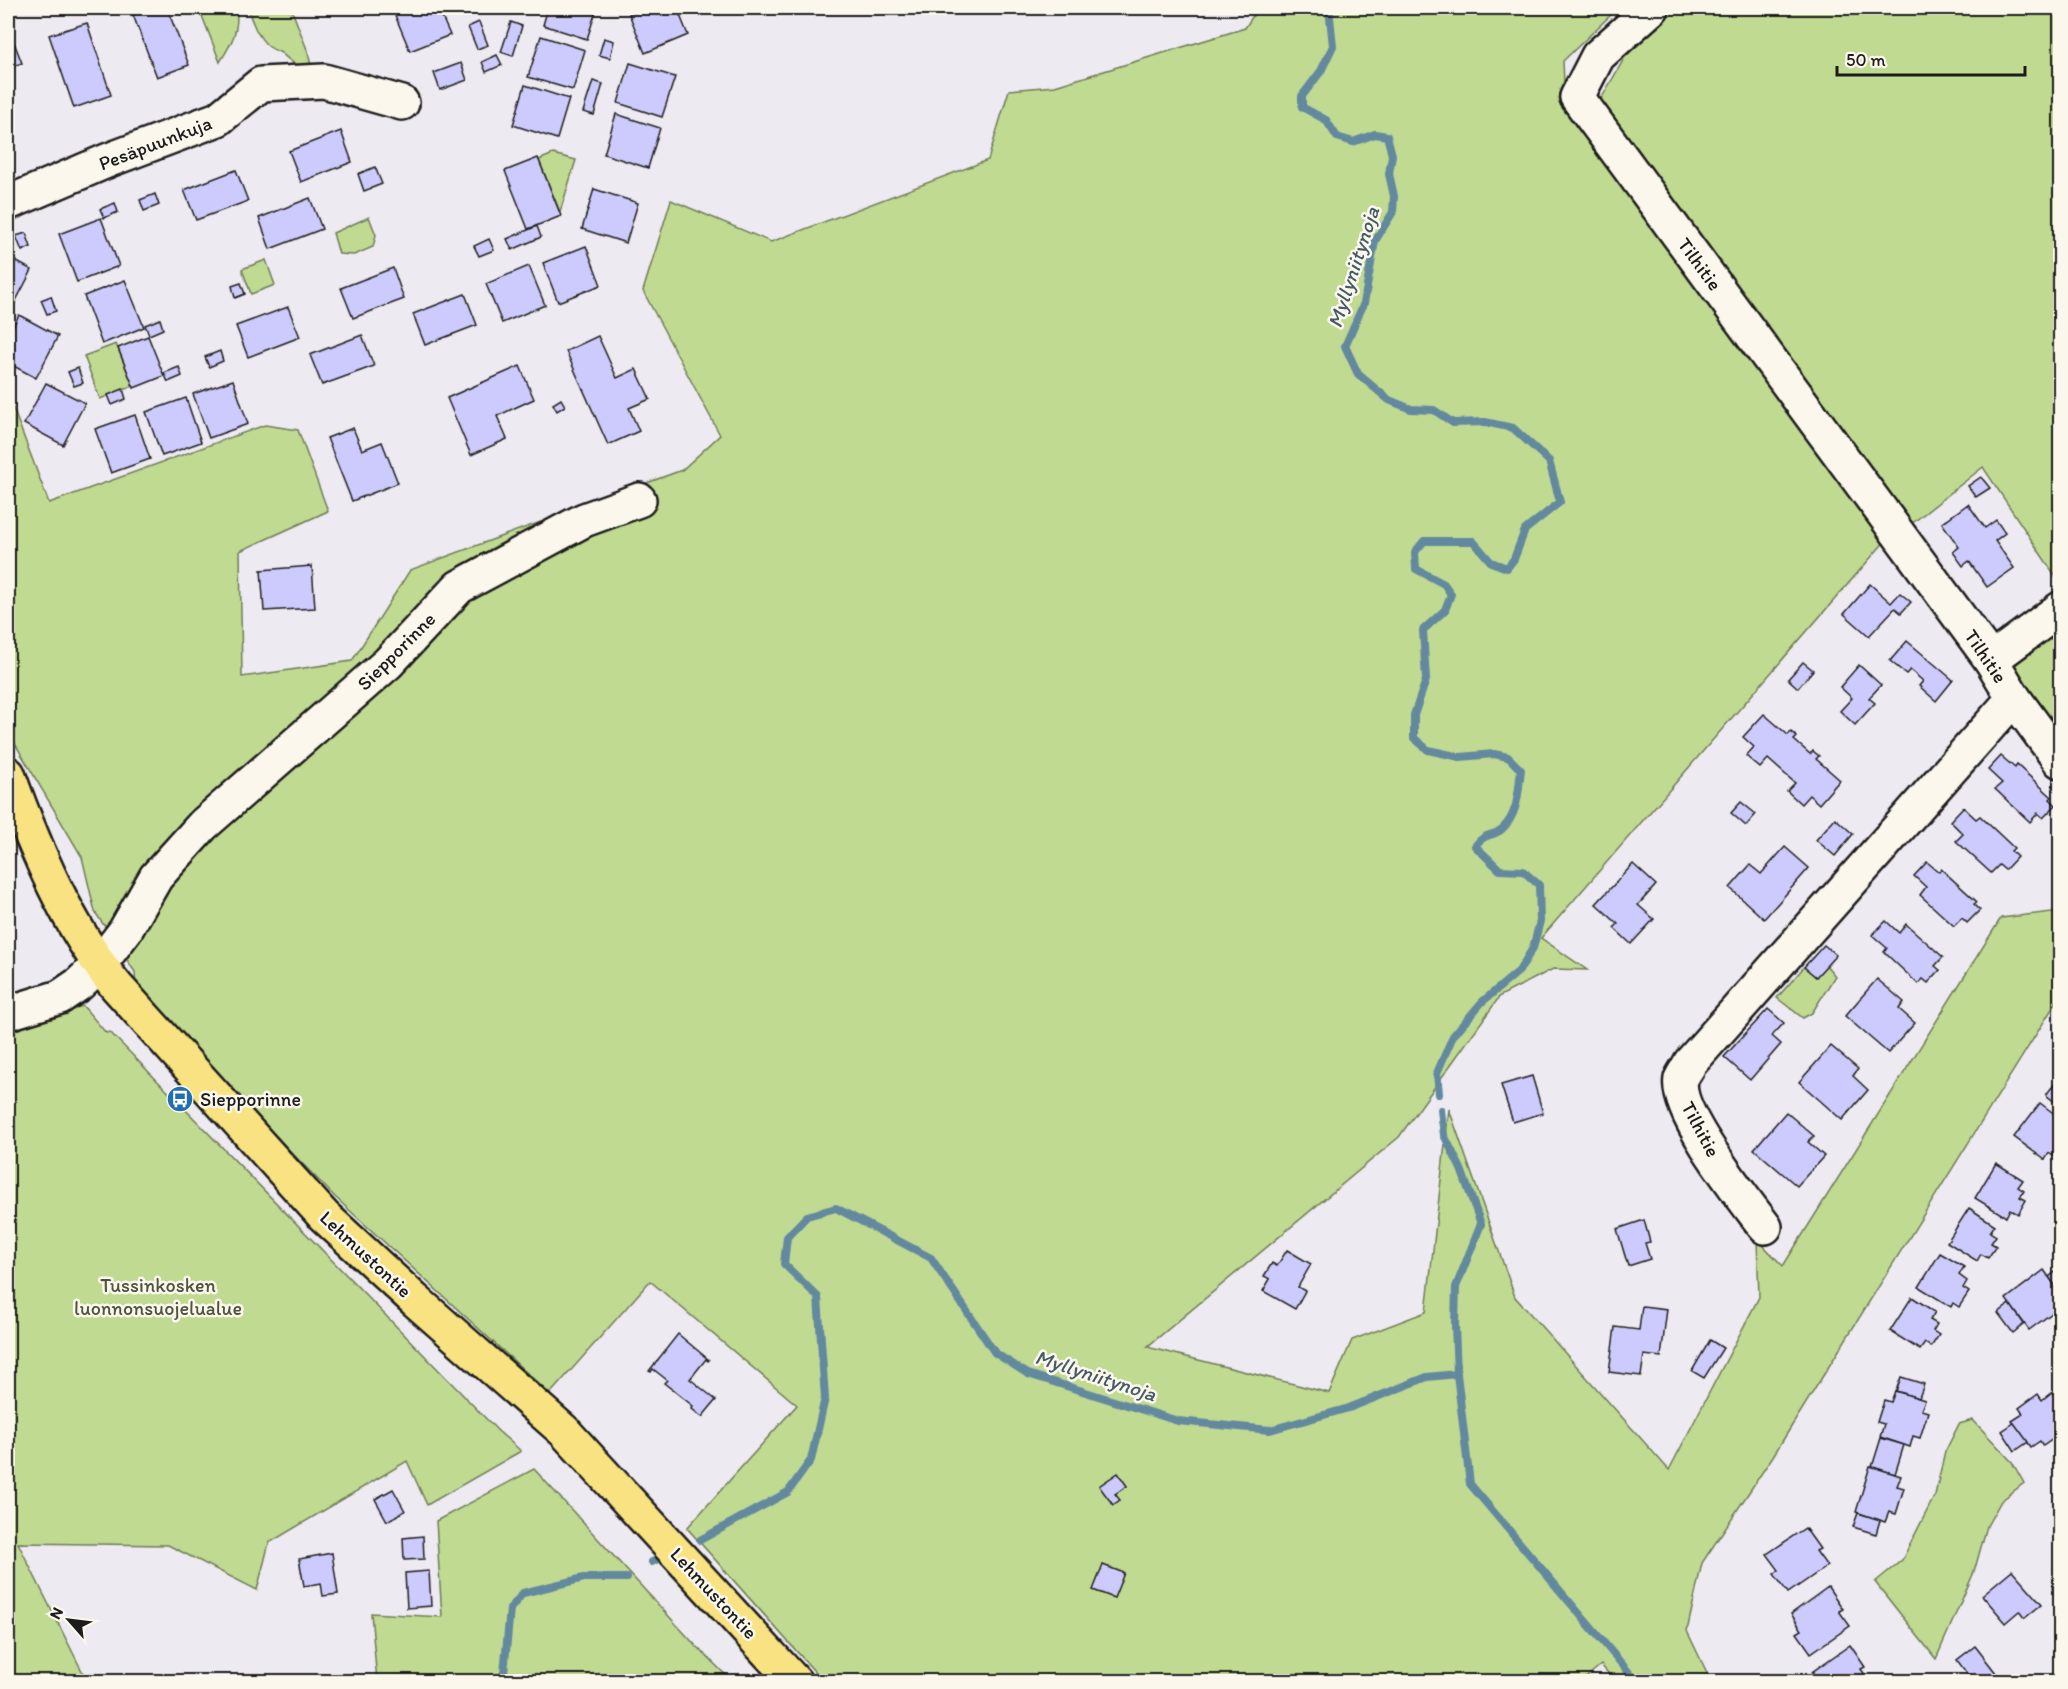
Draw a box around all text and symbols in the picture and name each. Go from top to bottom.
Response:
scale bar [1837,39,2024,77]
text: 50 m [1846,49,1886,71]
street label: Pesäpuunkuja [95,110,215,176]
water label: Myllyniitynoja [1322,203,1384,331]
street label: Tilhitie [1673,233,1727,295]
street label: Siepporinne [352,607,440,695]
street label: Tilhitie [1959,625,2013,687]
bus stop icon: Siepporinne [165,1084,195,1114]
place label: Siepporinne [200,1087,301,1111]
street label: Tilhitie [1676,1097,1726,1161]
street label: Lehmustontie [315,1205,417,1303]
park label: Tussinkosken luonnonsuojelualue [74,1273,242,1320]
water label: Myllyniitynoja [1032,1344,1160,1406]
street label: Lehmustontie [665,1542,763,1644]
north arrow [39,1590,99,1650]
text: N [45,1604,67,1622]

